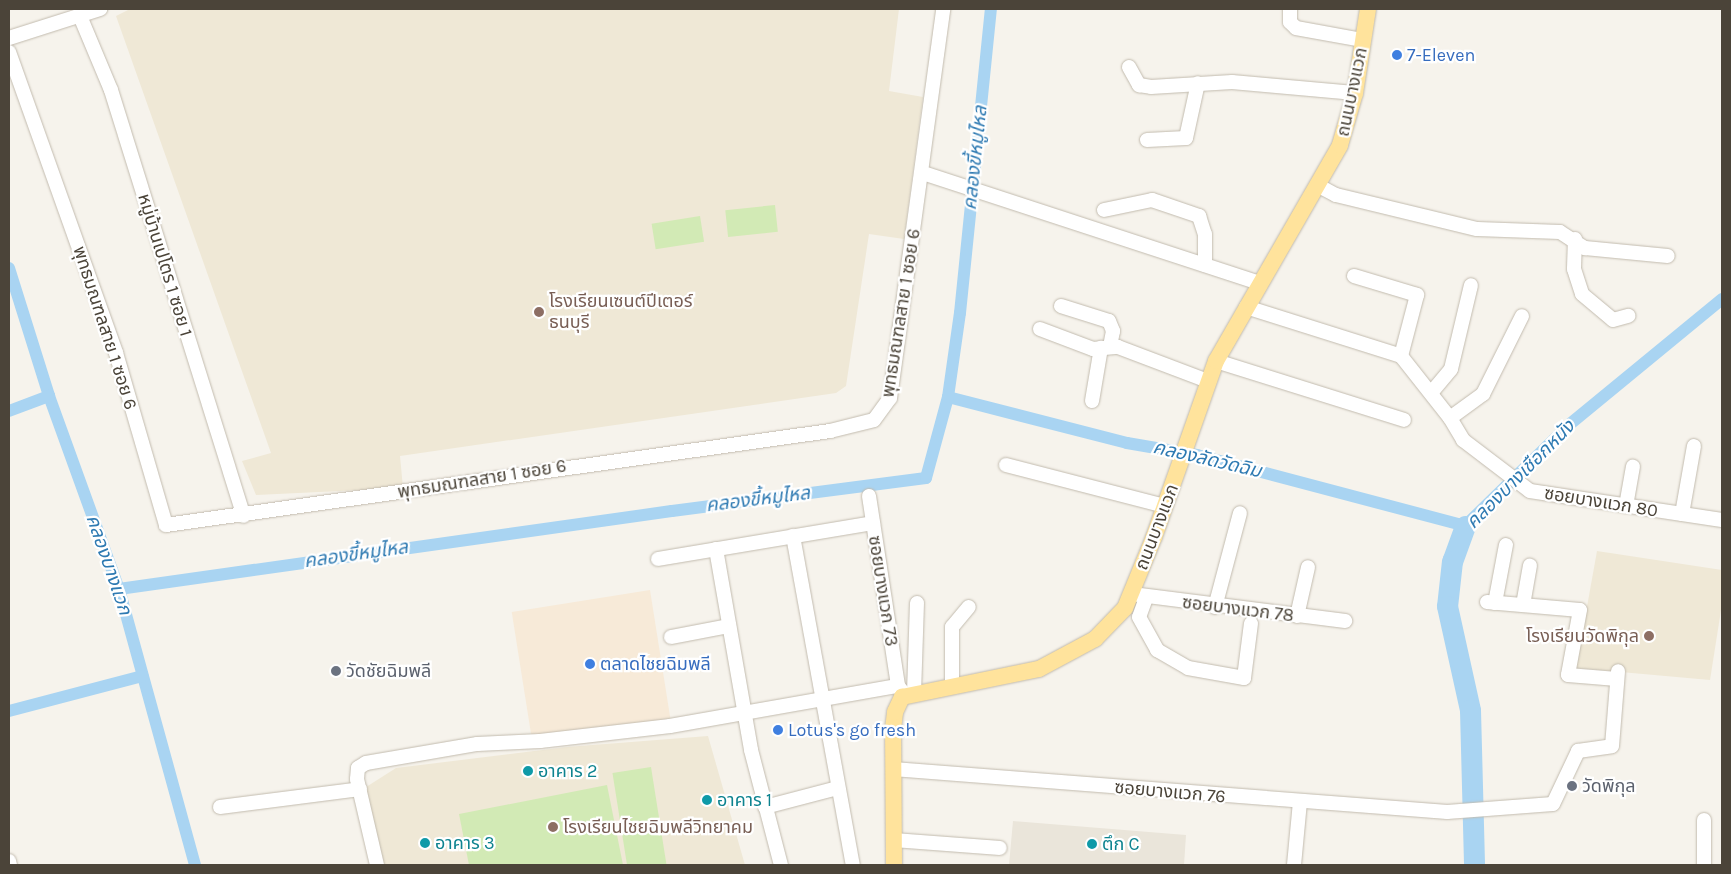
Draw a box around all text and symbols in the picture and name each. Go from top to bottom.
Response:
place label: 7-Eleven [1407,44,1475,66]
street label: ถนนบางแวก [1332,46,1372,138]
marker: 7-Eleven [1391,49,1403,61]
water label: คลองขี้หมูไหล [959,105,993,211]
street label: หมู่บ้านเปโตร 1 ซอย 1 [133,191,197,339]
street label: พุทธมณฑลสาย 1 ซอย 6 [877,227,925,399]
street label: พุทธมณฑลสาย 1 ซอย 6 [68,244,142,412]
place label: โรงเรียนเซนต์ปีเตอร์ ธนบุรี [549,291,693,334]
marker: โรงเรียนเซนต์ปีเตอร์ ธนบุรี [533,306,545,318]
water label: คลองบางเชือกหนัง [1462,416,1580,534]
water label: คลองลัดวัดฉิม [1151,436,1263,484]
street label: พุทธมณฑลสาย 1 ซอย 6 [396,455,568,503]
street label: ถนนบางแวก [1131,481,1183,573]
water label: คลองขี้หมูไหล [705,482,811,518]
street label: ซอยบางแวก 80 [1543,482,1659,522]
water label: คลองบางแวก [80,512,136,618]
street label: ซอยบางแวก 73 [864,534,902,648]
water label: คลองขี้หมูไหล [303,536,409,574]
street label: ซอยบางแวก 78 [1181,591,1295,627]
place label: โรงเรียนวัดพิกุล [1526,625,1639,647]
marker: โรงเรียนวัดพิกุล [1643,630,1655,642]
place label: ตลาดไชยฉิมพลี [600,653,711,675]
marker: ตลาดไชยฉิมพลี [584,658,596,670]
place label: วัดชัยฉิมพลี [346,660,431,682]
marker: วัดชัยฉิมพลี [330,665,342,677]
place label: Lotus's go fresh [788,719,916,741]
marker: Lotus's go fresh [772,724,784,736]
place label: อาคาร 2 [538,760,597,782]
marker: อาคาร 2 [522,765,534,777]
place label: วัดพิกุล [1582,775,1636,797]
street label: ซอยบางแวก 76 [1113,776,1227,808]
marker: วัดพิกุล [1566,780,1578,792]
place label: อาคาร 1 [717,789,772,811]
marker: อาคาร 1 [701,794,713,806]
place label: โรงเรียนไชยฉิมพลีวิทยาคม [563,816,753,838]
marker: โรงเรียนไชยฉิมพลีวิทยาคม [547,821,559,833]
place label: อาคาร 3 [435,832,495,854]
place label: ตึก C [1102,833,1140,855]
marker: อาคาร 3 [419,837,431,849]
marker: ตึก C [1086,838,1098,850]

